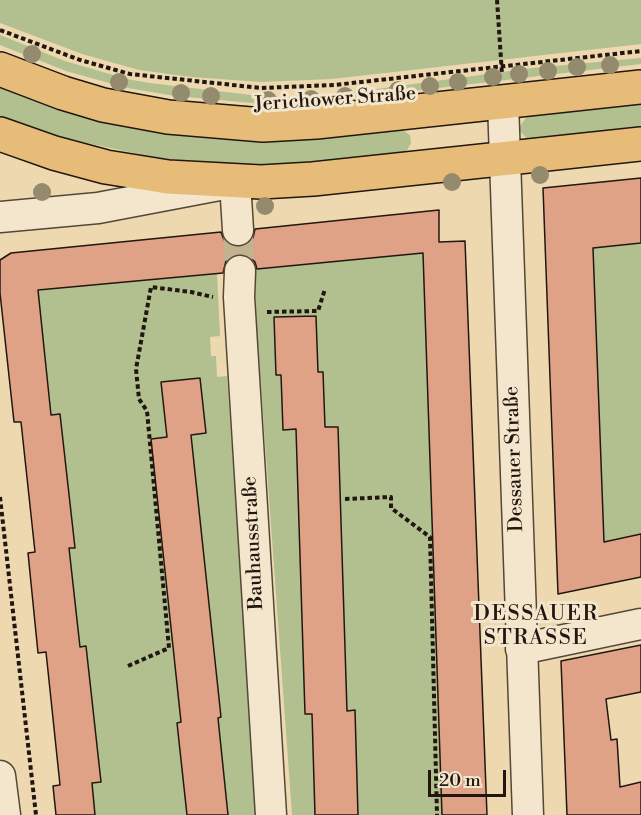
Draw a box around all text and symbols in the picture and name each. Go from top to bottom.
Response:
street label: Jerichower Straße [253,82,417,118]
street label: Dessauer Straße [500,386,530,532]
street label: Bauhausstraße [239,476,269,610]
district label: DESSAUER STRASSE [474,602,598,652]
scale bar [431,758,509,796]
text: 20 m [439,769,481,792]

